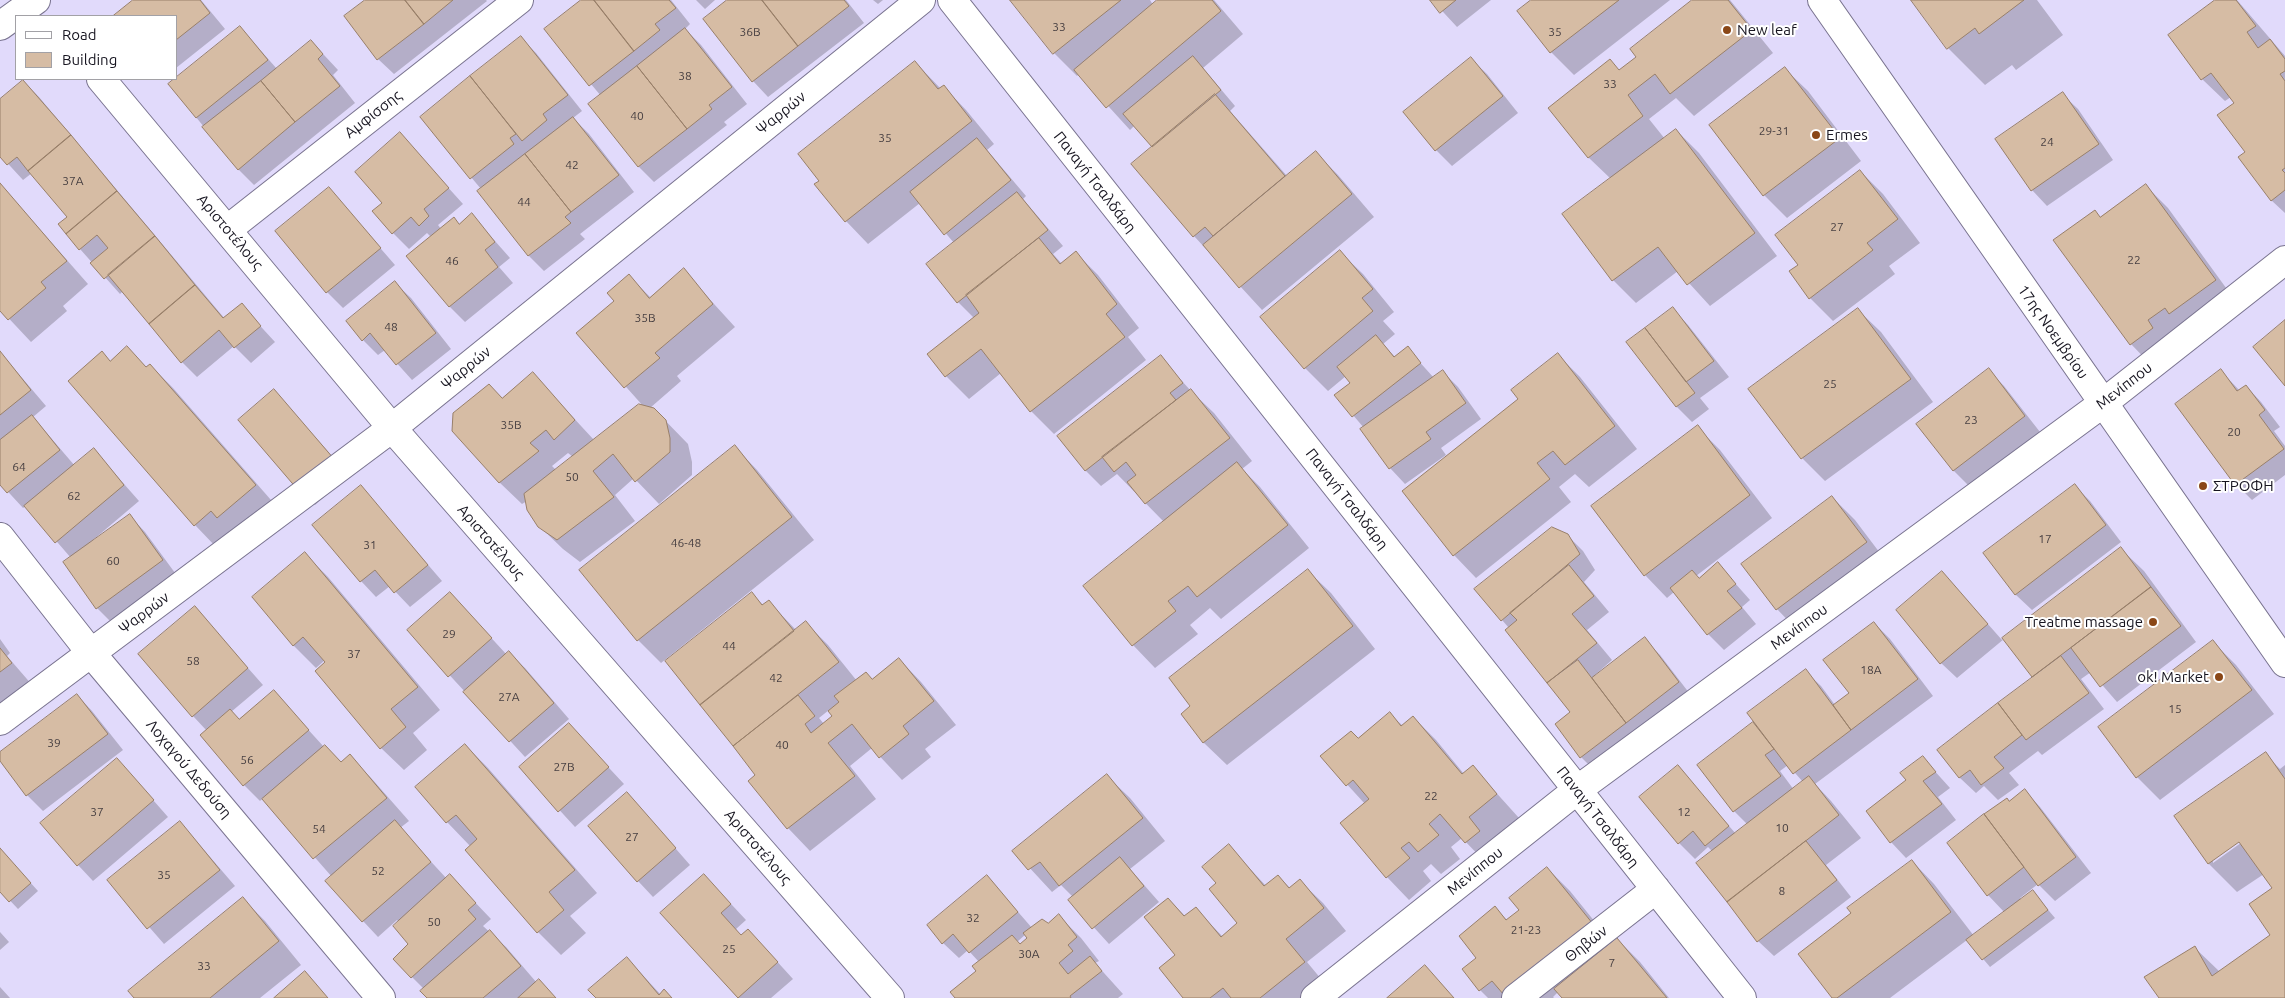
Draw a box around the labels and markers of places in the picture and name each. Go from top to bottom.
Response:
place label: New leaf [1737,21,1797,39]
marker: New leaf [1721,24,1733,36]
place label: Ermes [1826,126,1868,144]
marker: Ermes [1810,129,1822,141]
place label: ΣΤΡΟΦΗ [2213,477,2274,495]
marker: ΣΤΡΟΦΗ [2197,480,2209,492]
place label: Treatme massage [2025,613,2143,631]
marker: Treatme massage [2147,616,2159,628]
place label: ok! Market [2137,668,2209,686]
marker: ok! Market [2213,671,2225,683]

